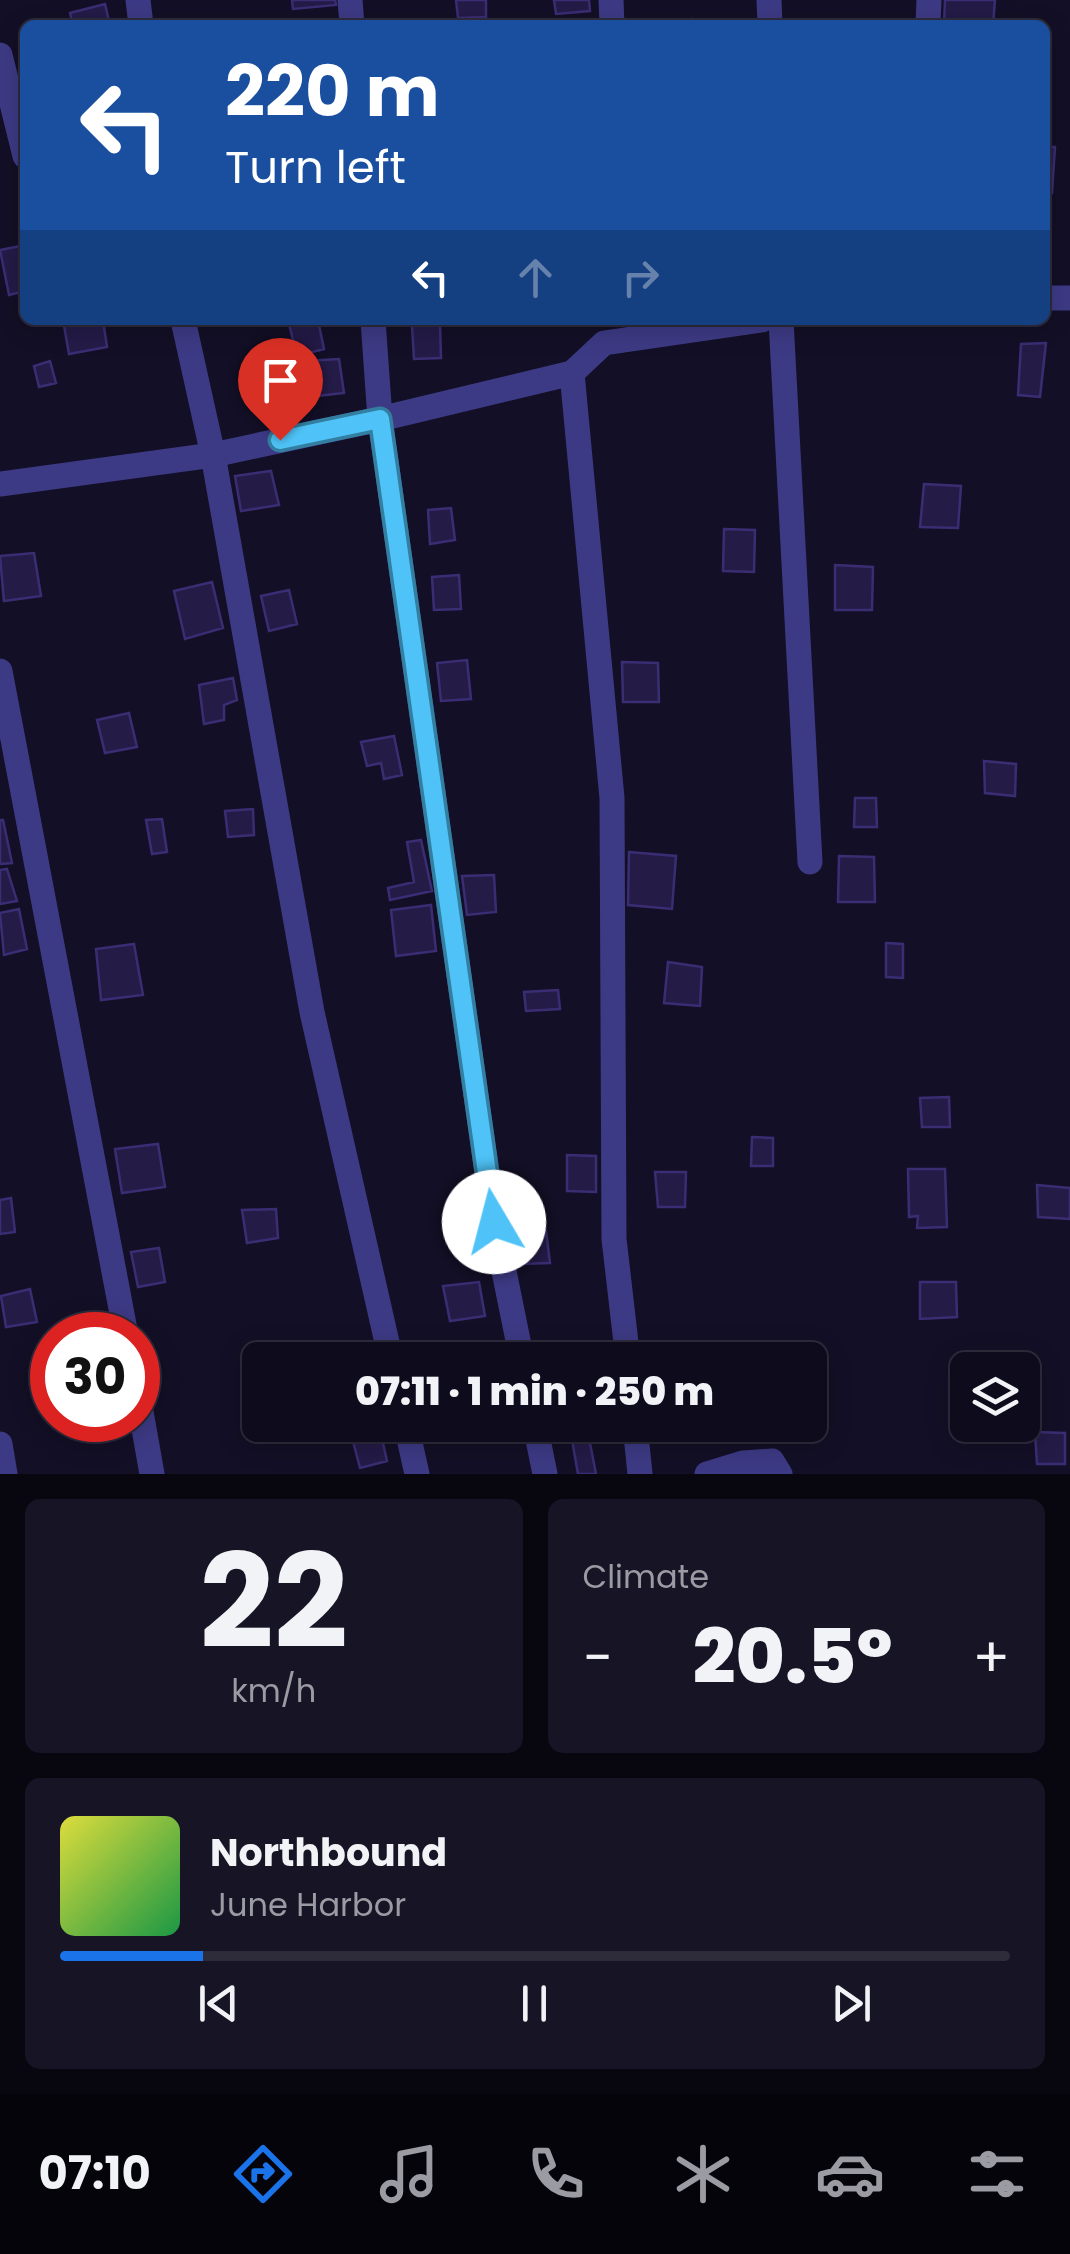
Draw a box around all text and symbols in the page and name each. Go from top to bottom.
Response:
text: 220 m [225,42,440,141]
icon: left [60,60,190,190]
text: Turn left [225,136,406,199]
icon: left [403,250,458,305]
icon: ahead [508,250,563,305]
icon: right [613,250,668,305]
pin [238,338,323,441]
icon: arrive [253,353,308,408]
position arrow [442,1170,546,1274]
speed limit sign: 30 [30,1312,160,1442]
map controls [950,1352,1040,1442]
button: layers [950,1352,1040,1442]
text: 07:11 · 1 min · 250 m [355,1365,714,1418]
text: 22 [200,1510,348,1693]
text: Climate [583,1554,709,1599]
text: 20.5° [693,1604,892,1709]
text: − [583,1619,613,1696]
text: + [972,1619,1010,1696]
text: km/h [231,1668,316,1713]
text: Northbound [210,1826,447,1879]
text: June Harbor [210,1882,406,1927]
icon: previous [191,1976,246,2031]
icon: pause [507,1976,562,2031]
icon: next [824,1976,879,2031]
icon: directions [228,2139,298,2209]
icon: music [374,2139,444,2209]
icon: phone [521,2139,591,2209]
icon: climate [668,2139,738,2209]
icon: car [815,2139,885,2209]
icon: filters [962,2139,1032,2209]
text: 07:10 [38,2142,151,2205]

